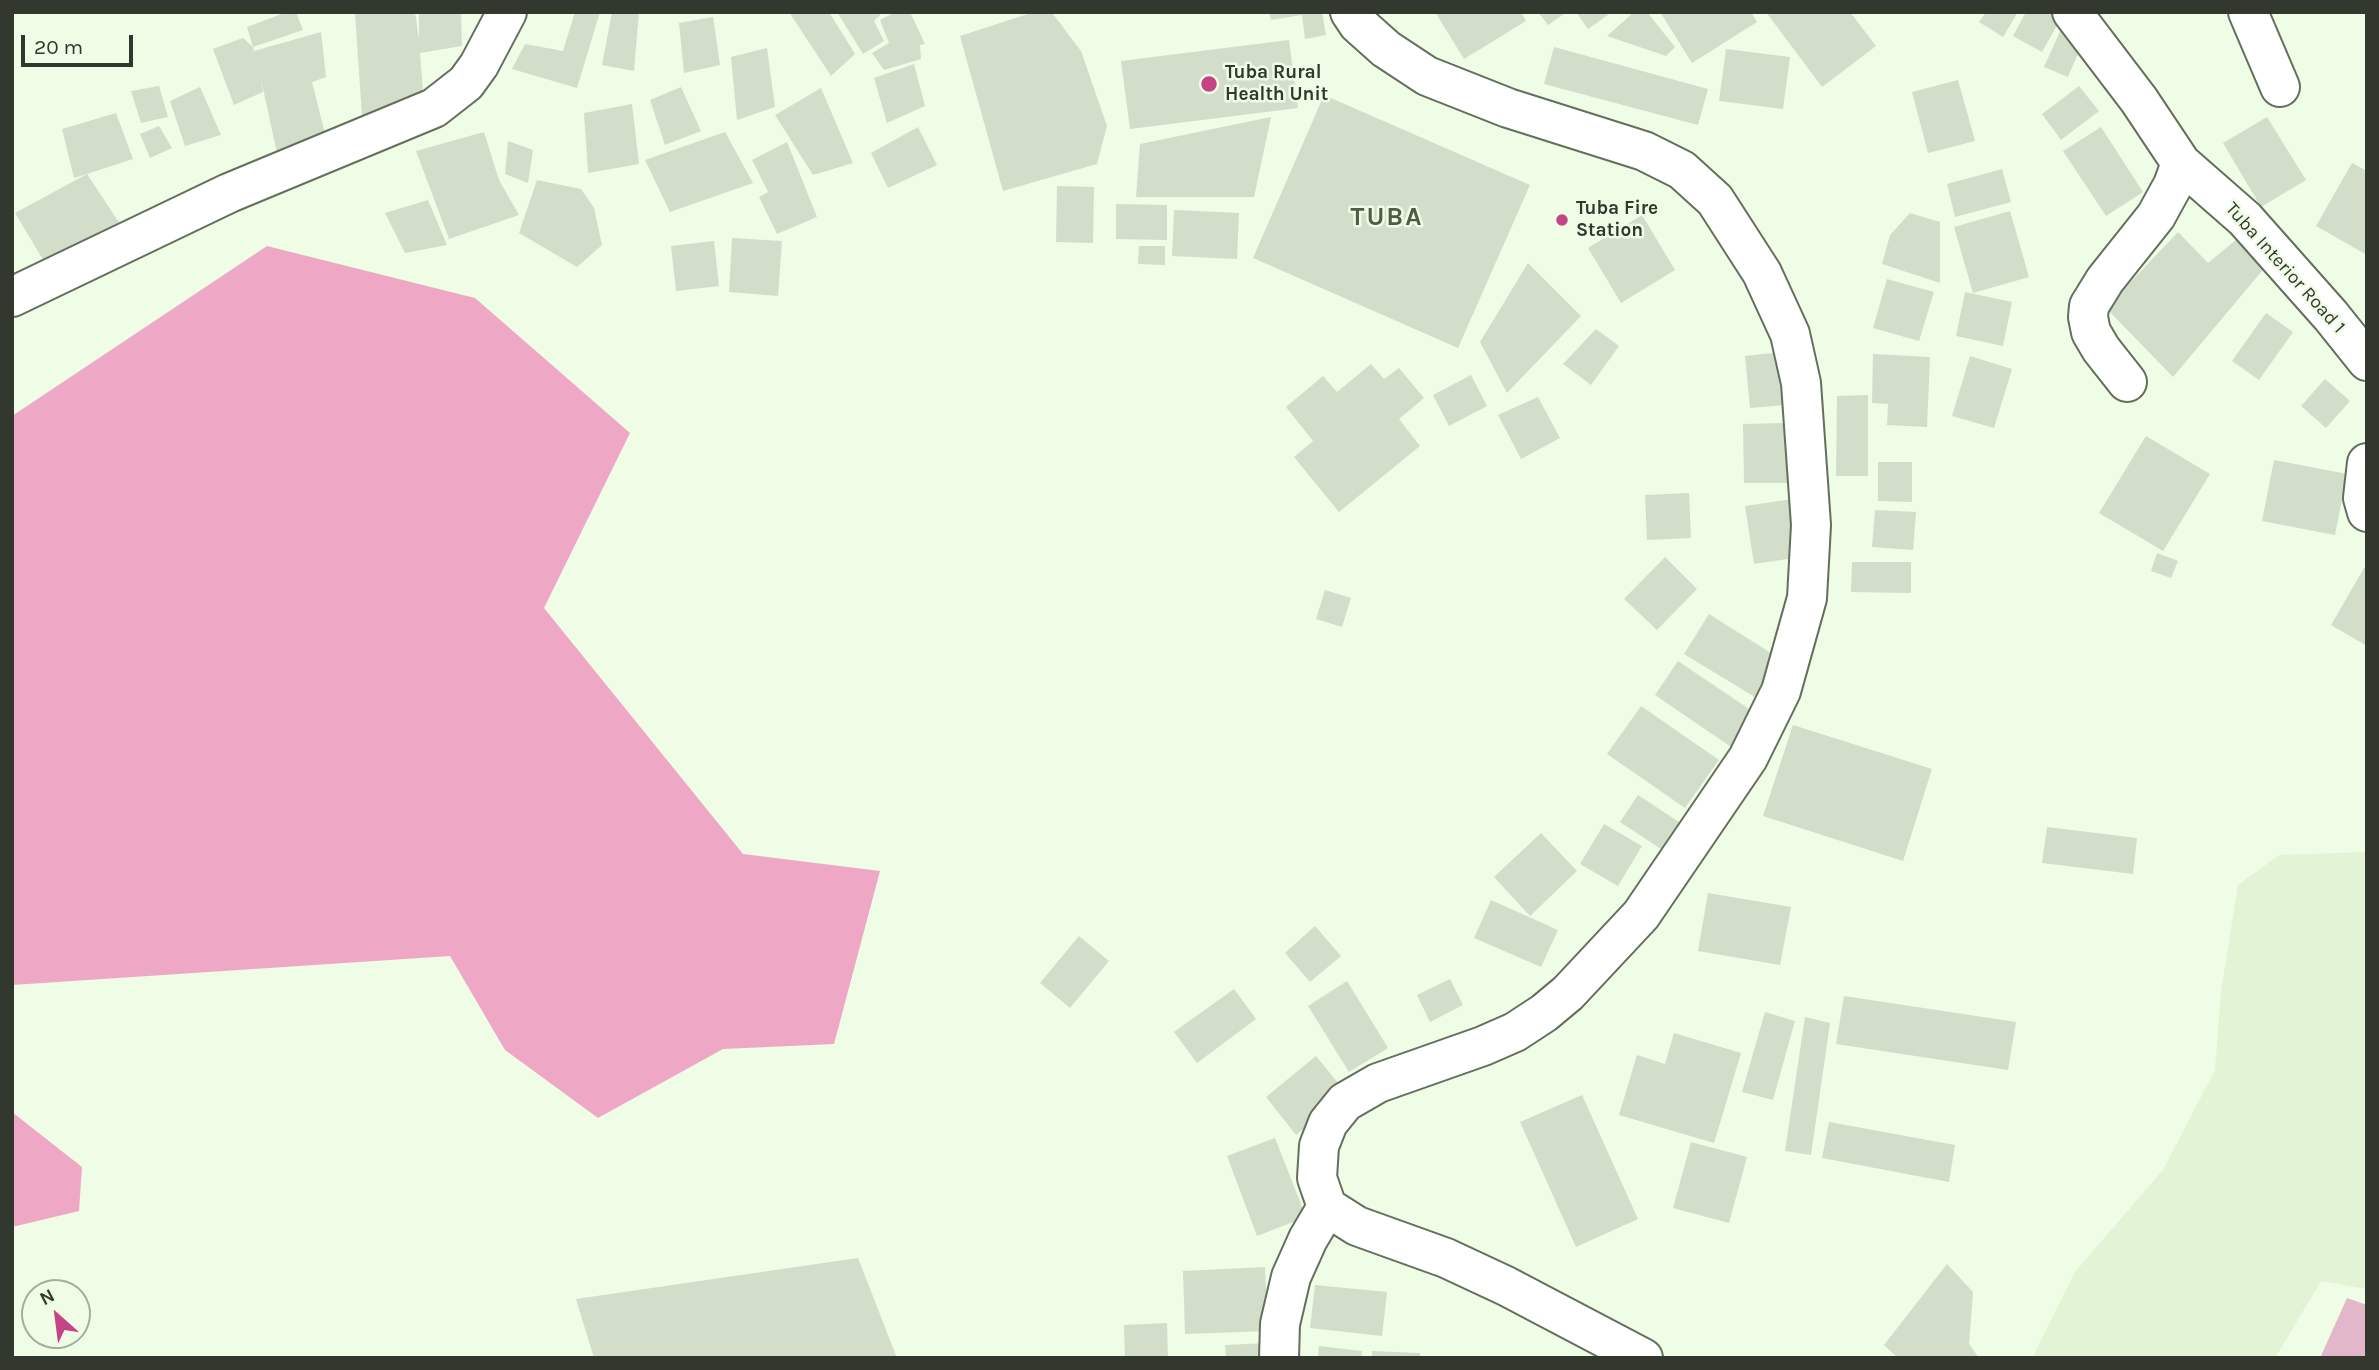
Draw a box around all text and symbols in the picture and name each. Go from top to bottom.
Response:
scale bar [24,21,136,65]
text: 20 m [34,35,83,59]
place label: Tuba Rural Health Unit [1225,62,1328,106]
marker: Tuba Rural Health Unit [1199,74,1219,94]
place label: Tuba Fire Station [1576,198,1658,242]
street label: Tuba Interior Road 1 [2220,198,2350,338]
district label: TUBA [1351,202,1423,234]
marker: Tuba Fire Station [1554,212,1570,228]
north arrow [21,1279,91,1349]
text: N [36,1284,58,1310]

